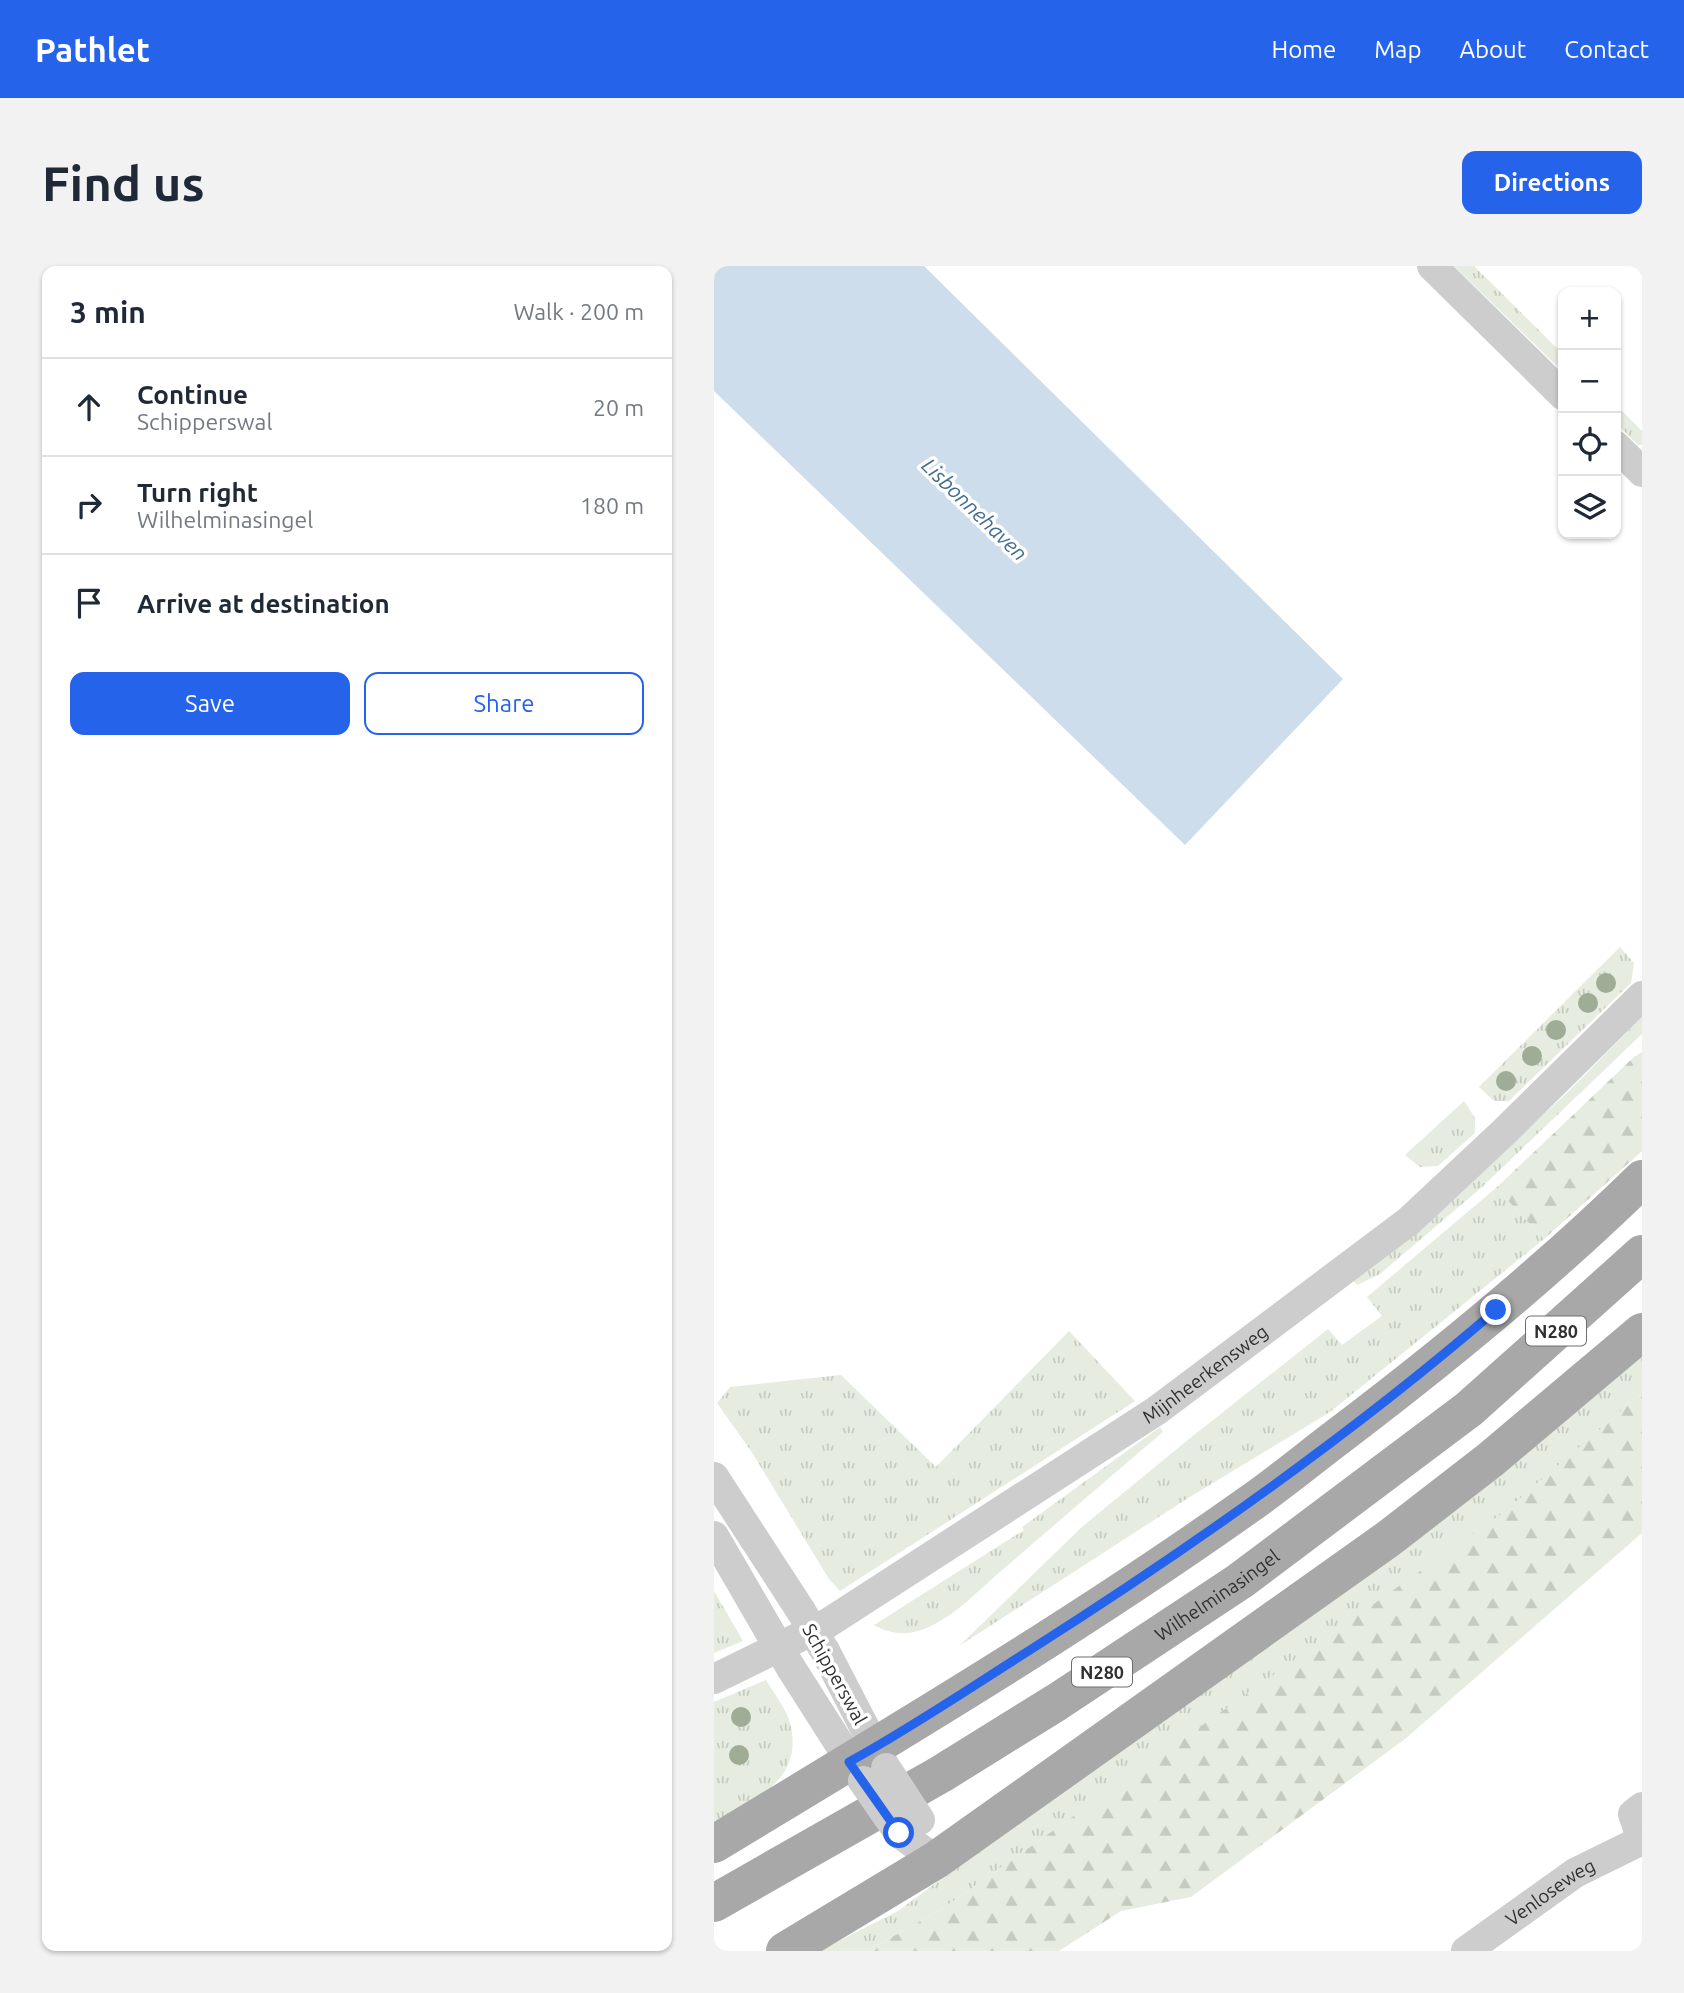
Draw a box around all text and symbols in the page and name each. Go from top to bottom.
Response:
text: Pathlet [35,31,150,68]
text: Home [1271,36,1336,63]
text: Map [1374,36,1421,63]
text: About [1459,36,1526,63]
text: Contact [1564,36,1649,63]
button: Directions [1462,151,1642,214]
text: Find us [42,155,205,210]
map controls [1558,287,1621,539]
button: + [1558,287,1621,350]
text: 3 min [70,295,146,329]
text: Walk · 200 m [513,299,644,324]
button: − [1558,350,1621,413]
text: Continue [137,380,248,409]
icon: ahead [70,388,108,426]
text: 20 m [593,395,644,420]
text: Schipperswal [137,409,272,434]
button: locate [1558,413,1621,476]
water label: Lisbonnehaven [918,453,1032,565]
button: layers [1558,476,1621,539]
text: Turn right [137,478,258,507]
icon: right [70,486,108,524]
text: 180 m [580,493,644,518]
text: Wilhelminasingel [137,507,313,532]
icon: arrive [70,584,108,622]
text: Arrive at destination [137,589,390,618]
button: Save [70,672,350,735]
button: Share [364,672,644,735]
route end [1480,1294,1511,1325]
road number: N280 [1526,1316,1586,1346]
street label: Mijnheerkensweg [1138,1320,1272,1428]
street label: Wilhelminasingel [1151,1545,1283,1645]
street label: Schipperswal [798,1620,872,1728]
road number: N280 [1072,1658,1132,1686]
route start [883,1817,914,1848]
street label: Venloseweg [1501,1854,1599,1930]

